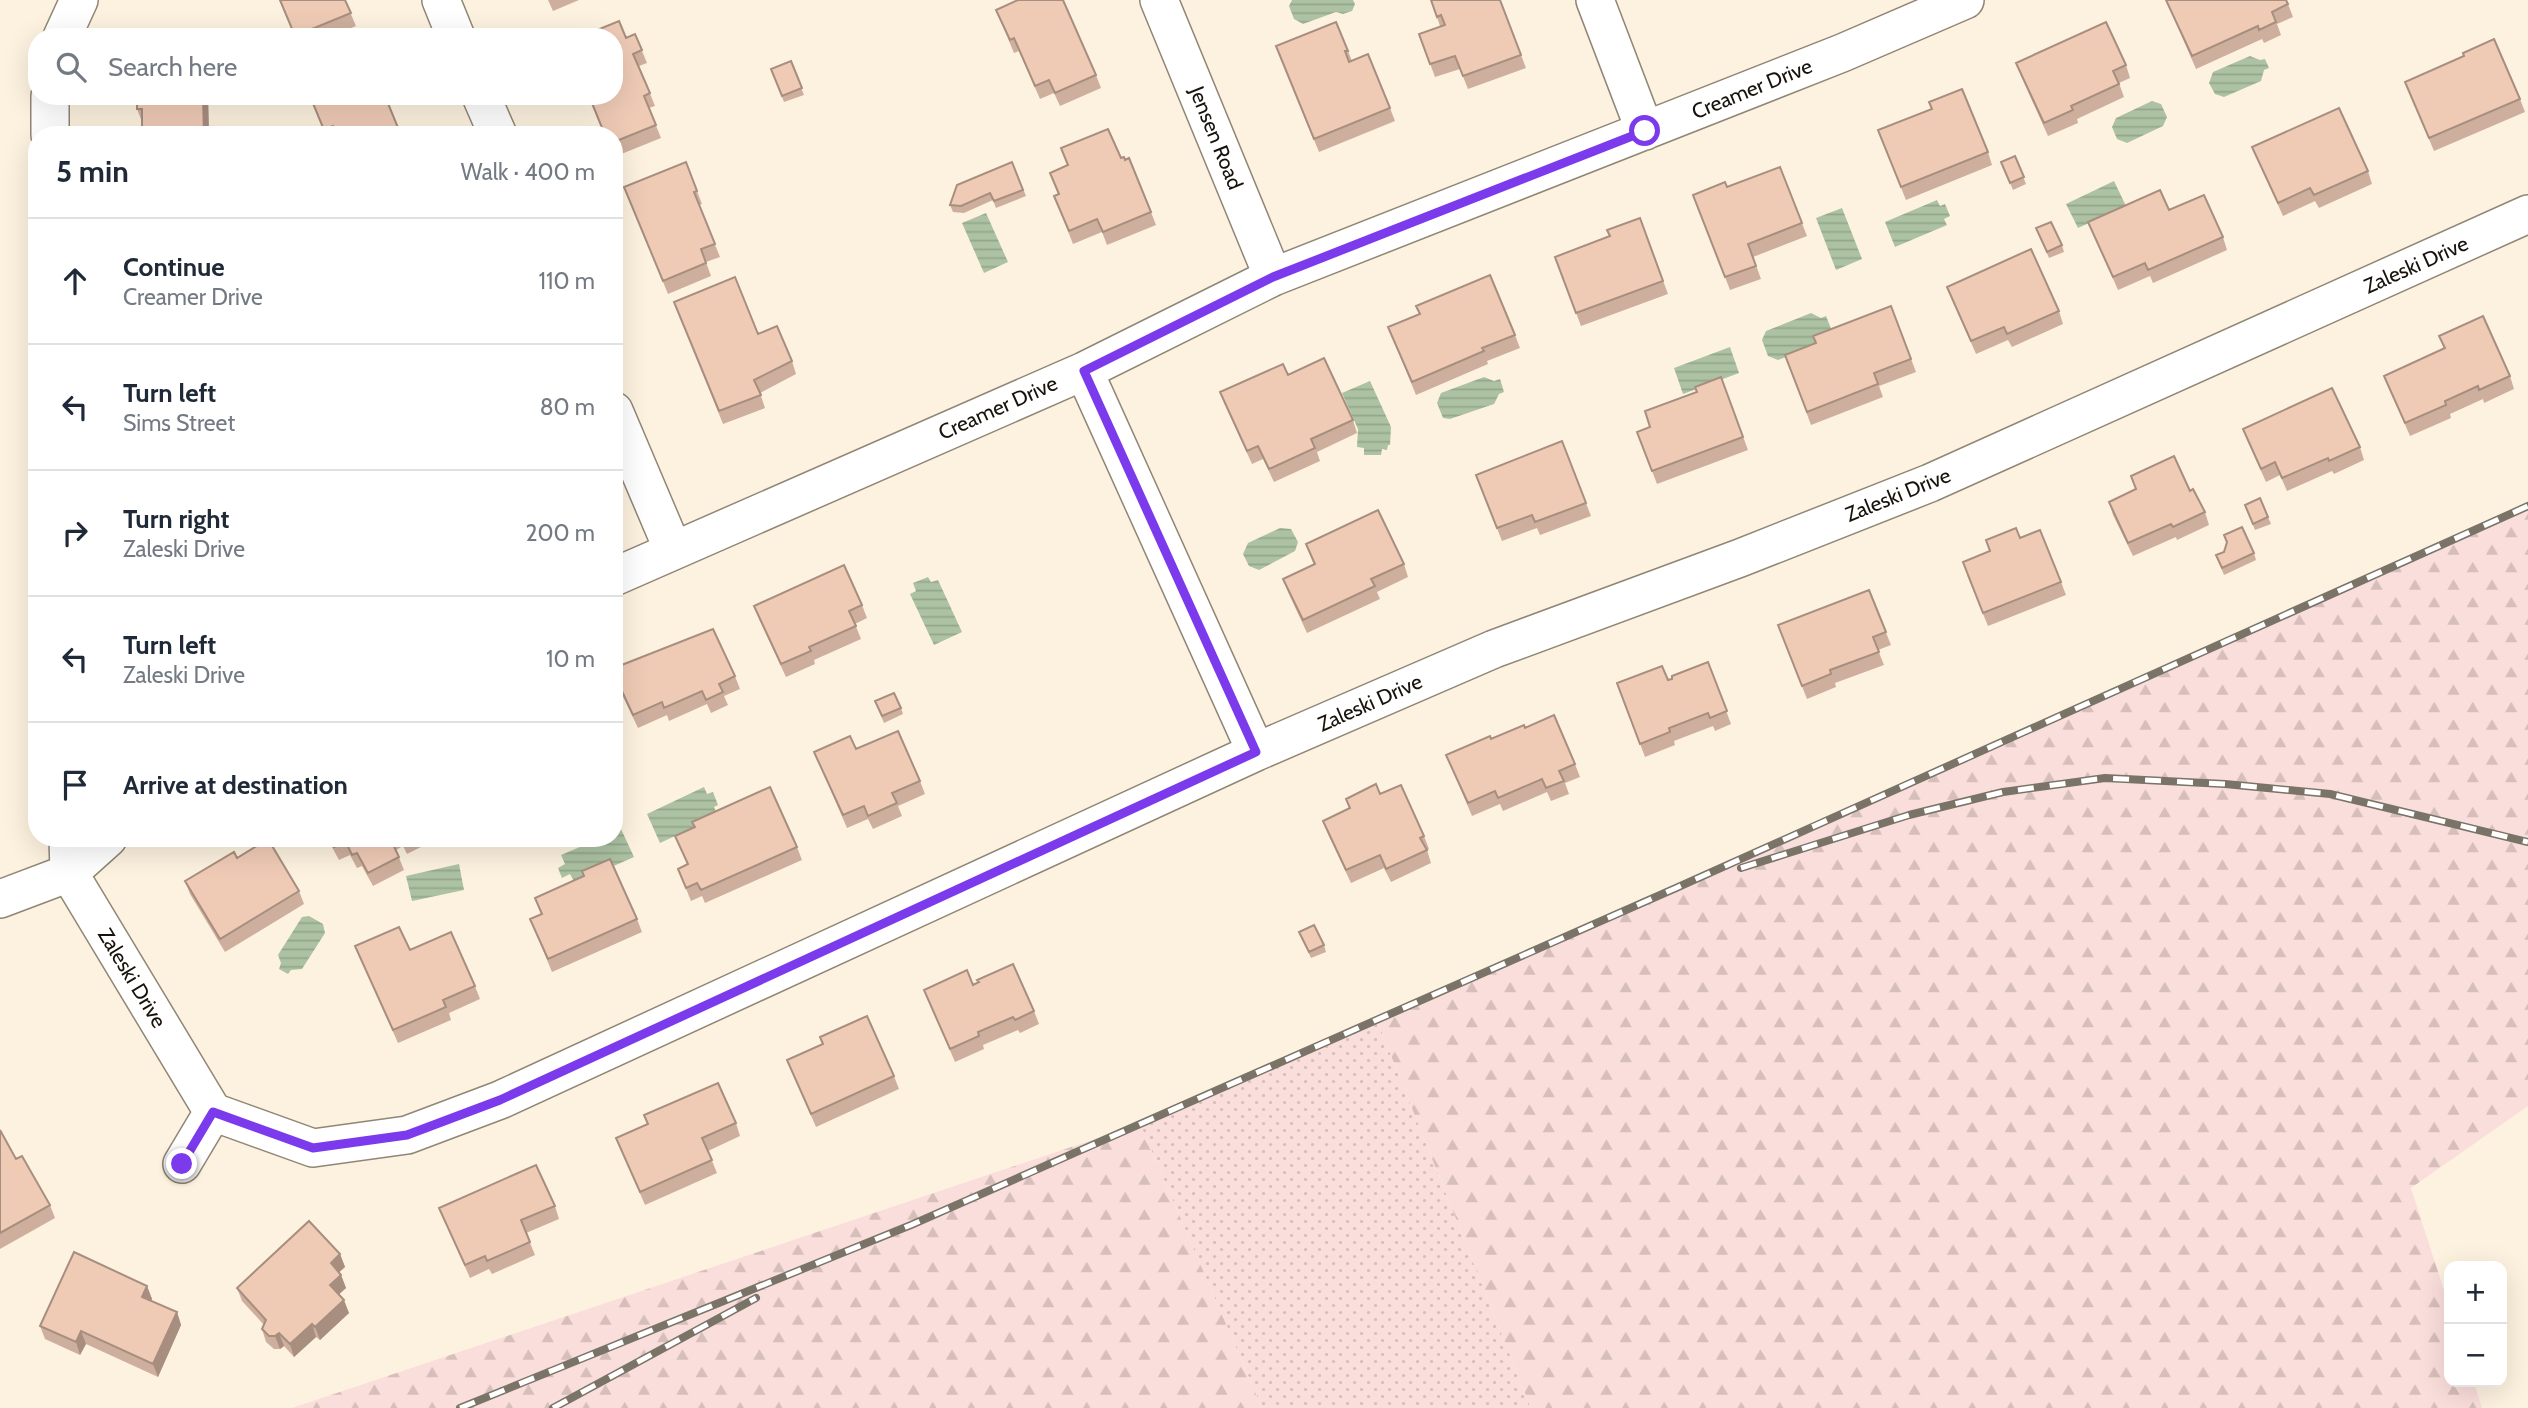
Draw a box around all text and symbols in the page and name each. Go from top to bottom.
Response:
search box [28,28,623,105]
icon: search [52,48,90,86]
text: Search here [108,51,237,83]
street label: Creamer Drive [1688,53,1816,124]
street label: Jensen Road [1184,82,1248,193]
route start [1629,115,1660,146]
text: 5 min [56,153,129,190]
text: Walk · 400 m [461,158,595,186]
street label: Zaleski Drive [2360,230,2472,299]
text: Continue [123,251,225,283]
icon: ahead [56,262,94,300]
text: 110 m [539,267,595,295]
text: Creamer Drive [123,283,263,311]
street label: Creamer Drive [934,370,1061,445]
text: Turn left [123,377,216,409]
icon: left [56,388,94,426]
text: 80 m [540,393,595,421]
text: Sims Street [123,409,235,437]
street label: Zaleski Drive [1841,462,1954,527]
text: Turn right [123,503,229,535]
icon: right [56,514,94,552]
text: 200 m [525,519,595,547]
text: Zaleski Drive [123,535,245,563]
text: Turn left [123,629,216,661]
icon: left [56,640,94,678]
text: 10 m [546,645,595,673]
text: Zaleski Drive [123,661,245,689]
street label: Zaleski Drive [1314,668,1426,737]
icon: arrive [56,766,94,804]
text: Arrive at destination [123,769,348,801]
street label: Zaleski Drive [93,924,172,1032]
route end [166,1148,197,1179]
map controls [2444,1261,2507,1387]
button: + [2444,1261,2507,1324]
button: − [2444,1324,2507,1387]

